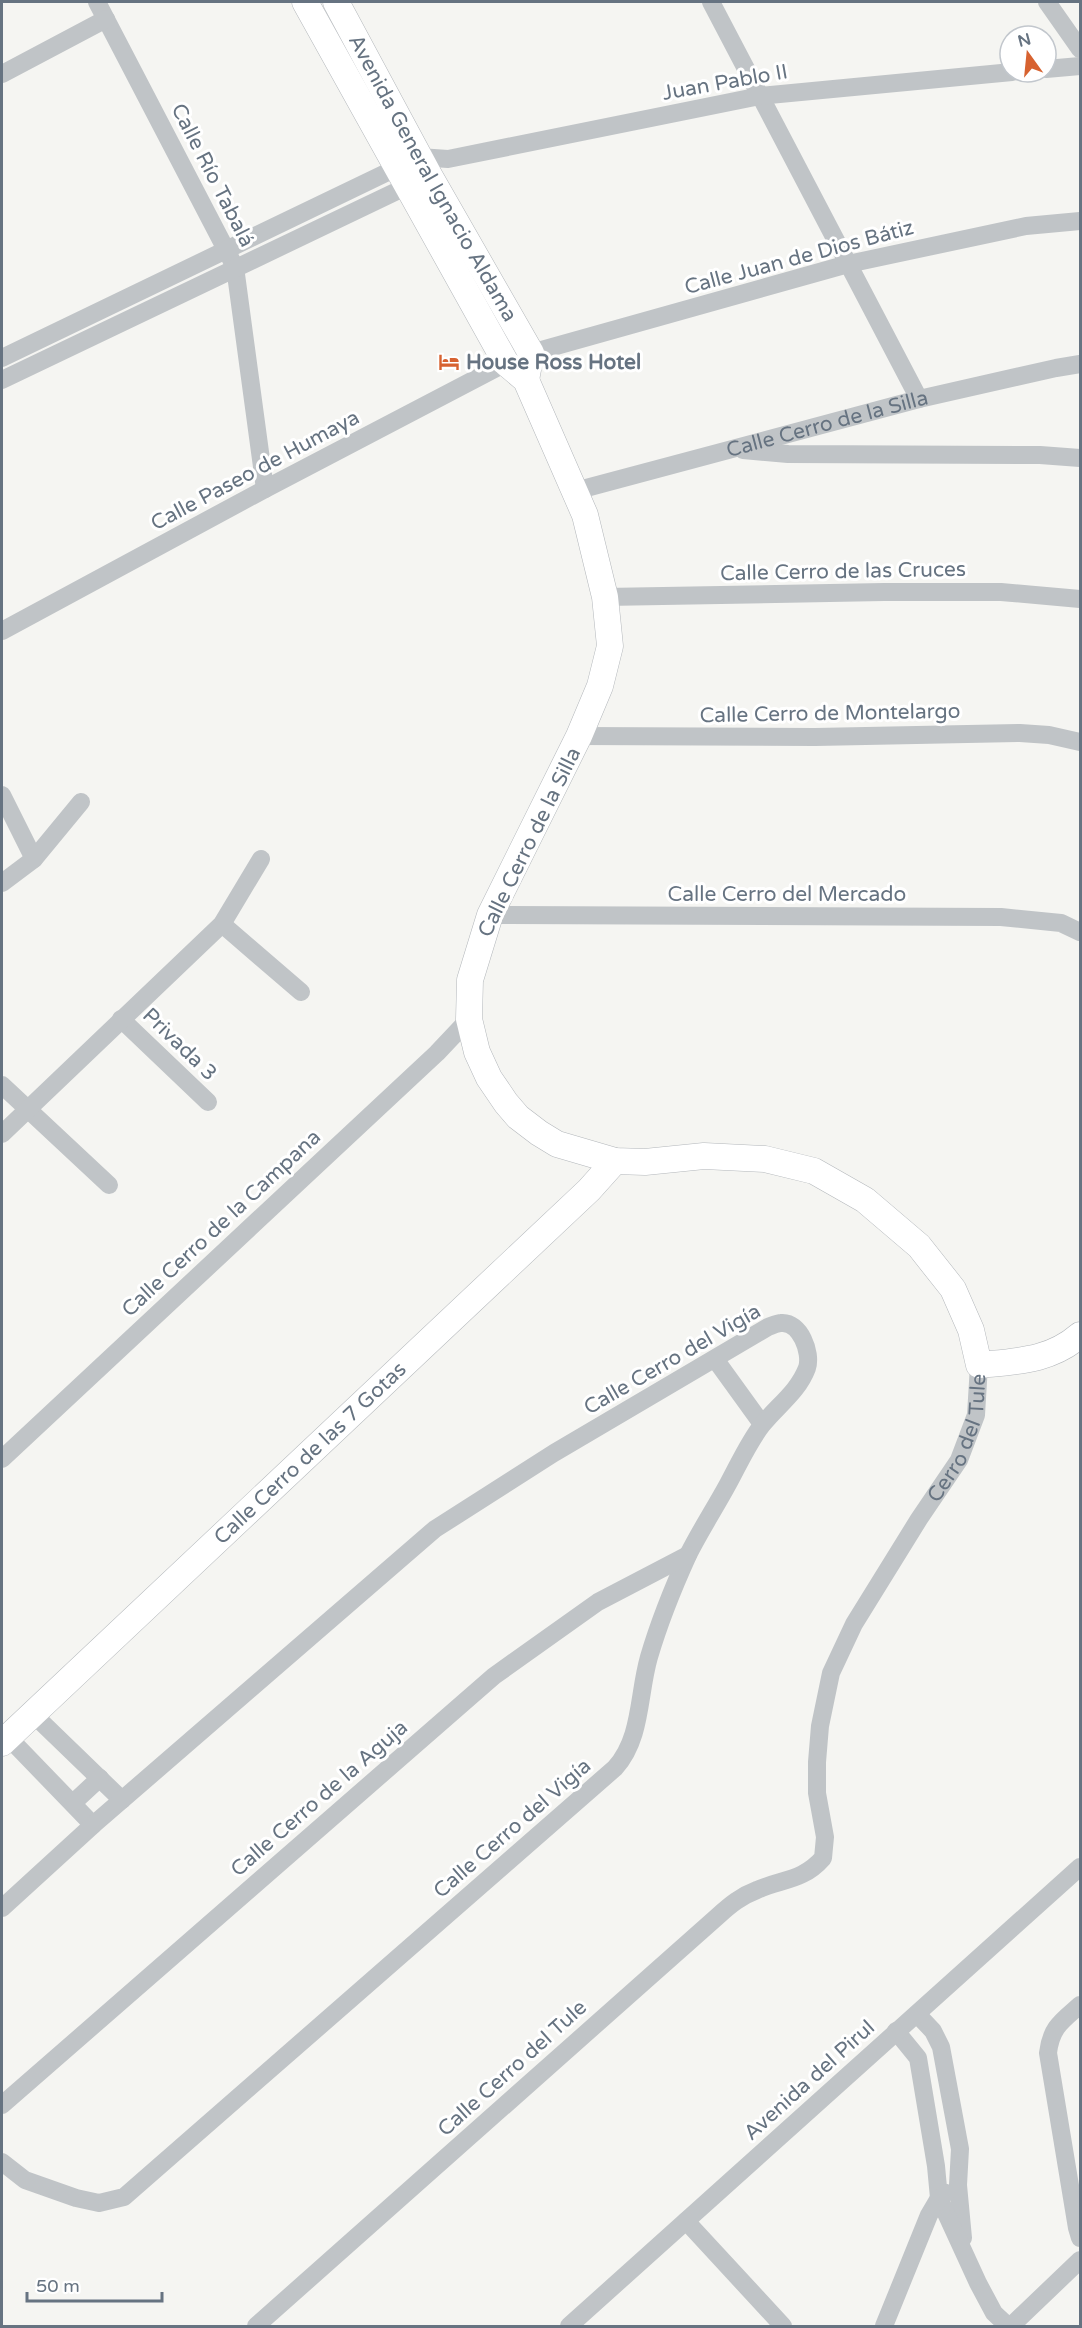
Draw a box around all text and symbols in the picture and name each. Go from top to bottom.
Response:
north arrow [998,24,1058,84]
text: N [1016,29,1033,52]
street label: Avenida General Ignacio Aldama [343,30,522,326]
street label: Juan Pablo II [661,59,790,106]
street label: Calle Río Tabalá [166,99,259,251]
street label: Calle Juan de Dios Bátiz [682,215,917,300]
hotel icon: House Ross Hotel [437,350,461,374]
place label: House Ross Hotel [466,350,641,375]
street label: Calle Cerro de la Silla [724,385,930,463]
street label: Calle Paseo de Humaya [147,405,364,536]
street label: Calle Cerro de las Cruces [720,557,966,586]
street label: Calle Cerro de Montelargo [699,699,961,728]
street label: Calle Cerro de la Silla [473,743,586,941]
street label: Calle Cerro del Mercado [668,882,906,907]
street label: Privada 3 [137,1003,222,1086]
street label: Calle Cerro de la Campana [117,1125,326,1322]
street label: Calle Cerro del Vigía [579,1299,765,1420]
street label: Calle Cerro de las 7 Gotas [209,1357,412,1550]
street label: Cerro del Tule [922,1373,991,1507]
street label: Calle Cerro de la Aguja [226,1715,413,1882]
street label: Calle Cerro del Vigía [429,1753,596,1903]
street label: Calle Cerro del Tule [433,1995,592,2142]
street label: Avenida del Pirul [739,2015,880,2146]
scale bar [27,2265,162,2303]
text: 50 m [36,2275,80,2297]

